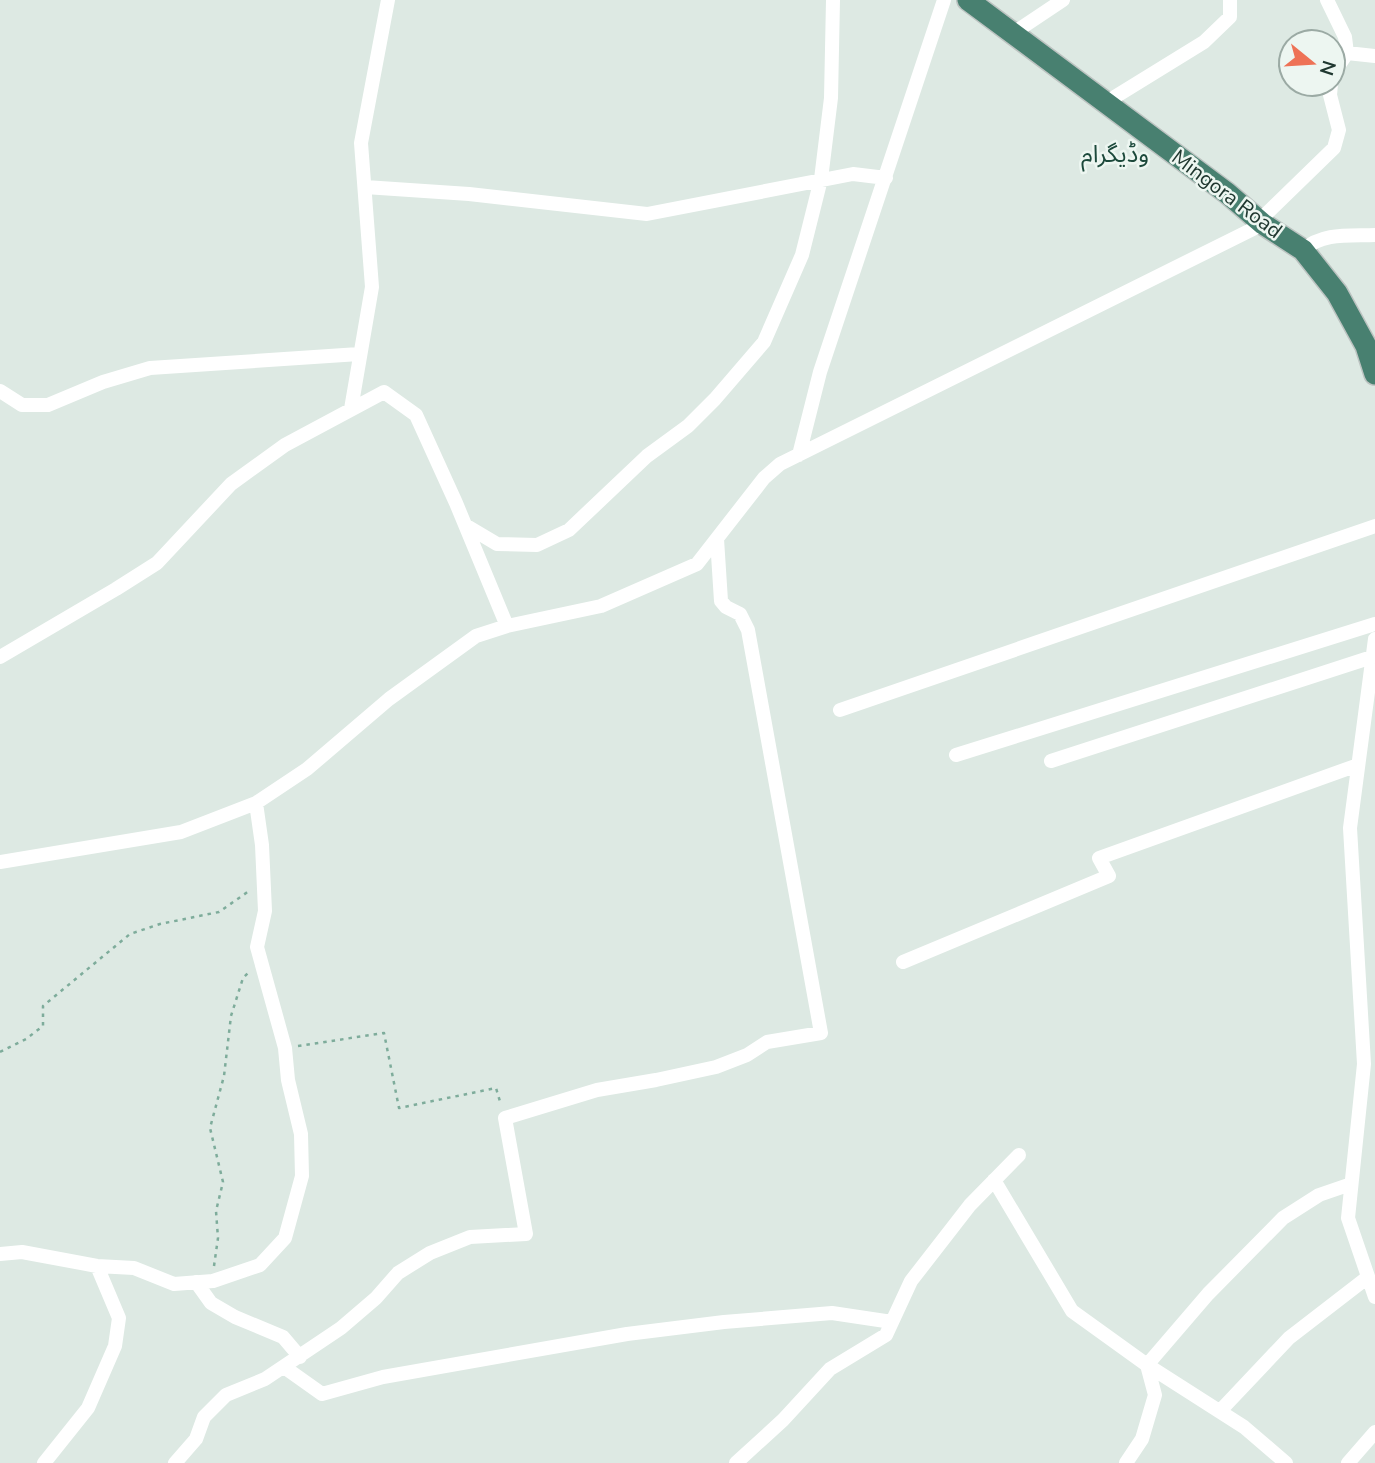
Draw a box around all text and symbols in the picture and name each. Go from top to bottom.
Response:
north arrow [1277,28,1347,98]
text: N [1313,57,1342,79]
district label: وڈیگرام [1081,138,1149,172]
street label: Mingora Road [1166,143,1288,245]

